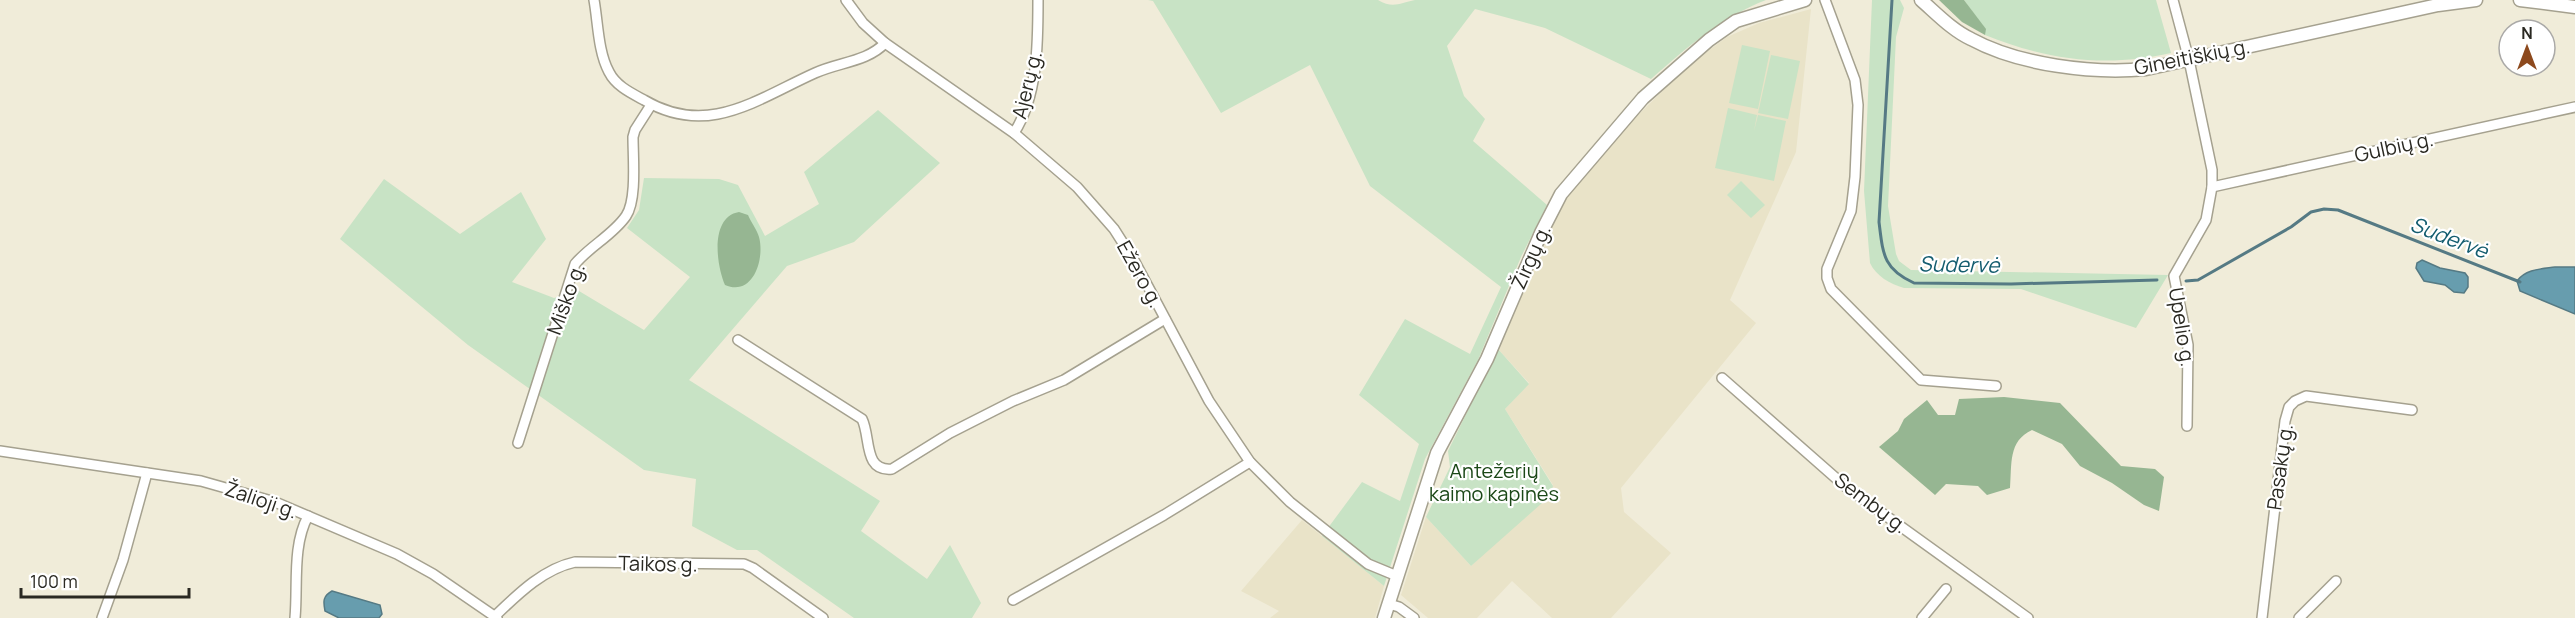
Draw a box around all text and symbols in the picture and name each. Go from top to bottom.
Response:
north arrow [2497,18,2557,78]
text: N [2521,22,2533,44]
street label: Gineitiškių g. [2132,32,2252,81]
street label: Ajerų g. [1005,48,1048,122]
street label: Gulbių g. [2352,125,2436,168]
water label: Sudervė [2407,210,2494,265]
street label: Žirgų g. [1504,220,1557,294]
street label: Ežero g. [1111,235,1170,312]
water label: Sudervė [1918,249,2001,279]
street label: Miško g. [540,259,591,338]
street label: Upelio g. [2163,285,2202,368]
street label: Pasakų g. [2260,422,2299,512]
park label: Antežerių kaimo kapinės [1429,457,1559,507]
street label: Sembų g. [1829,466,1913,539]
street label: Žalioji g. [221,475,301,525]
street label: Taikos g. [618,549,698,578]
scale bar [21,561,189,599]
text: 100 m [30,569,78,593]

